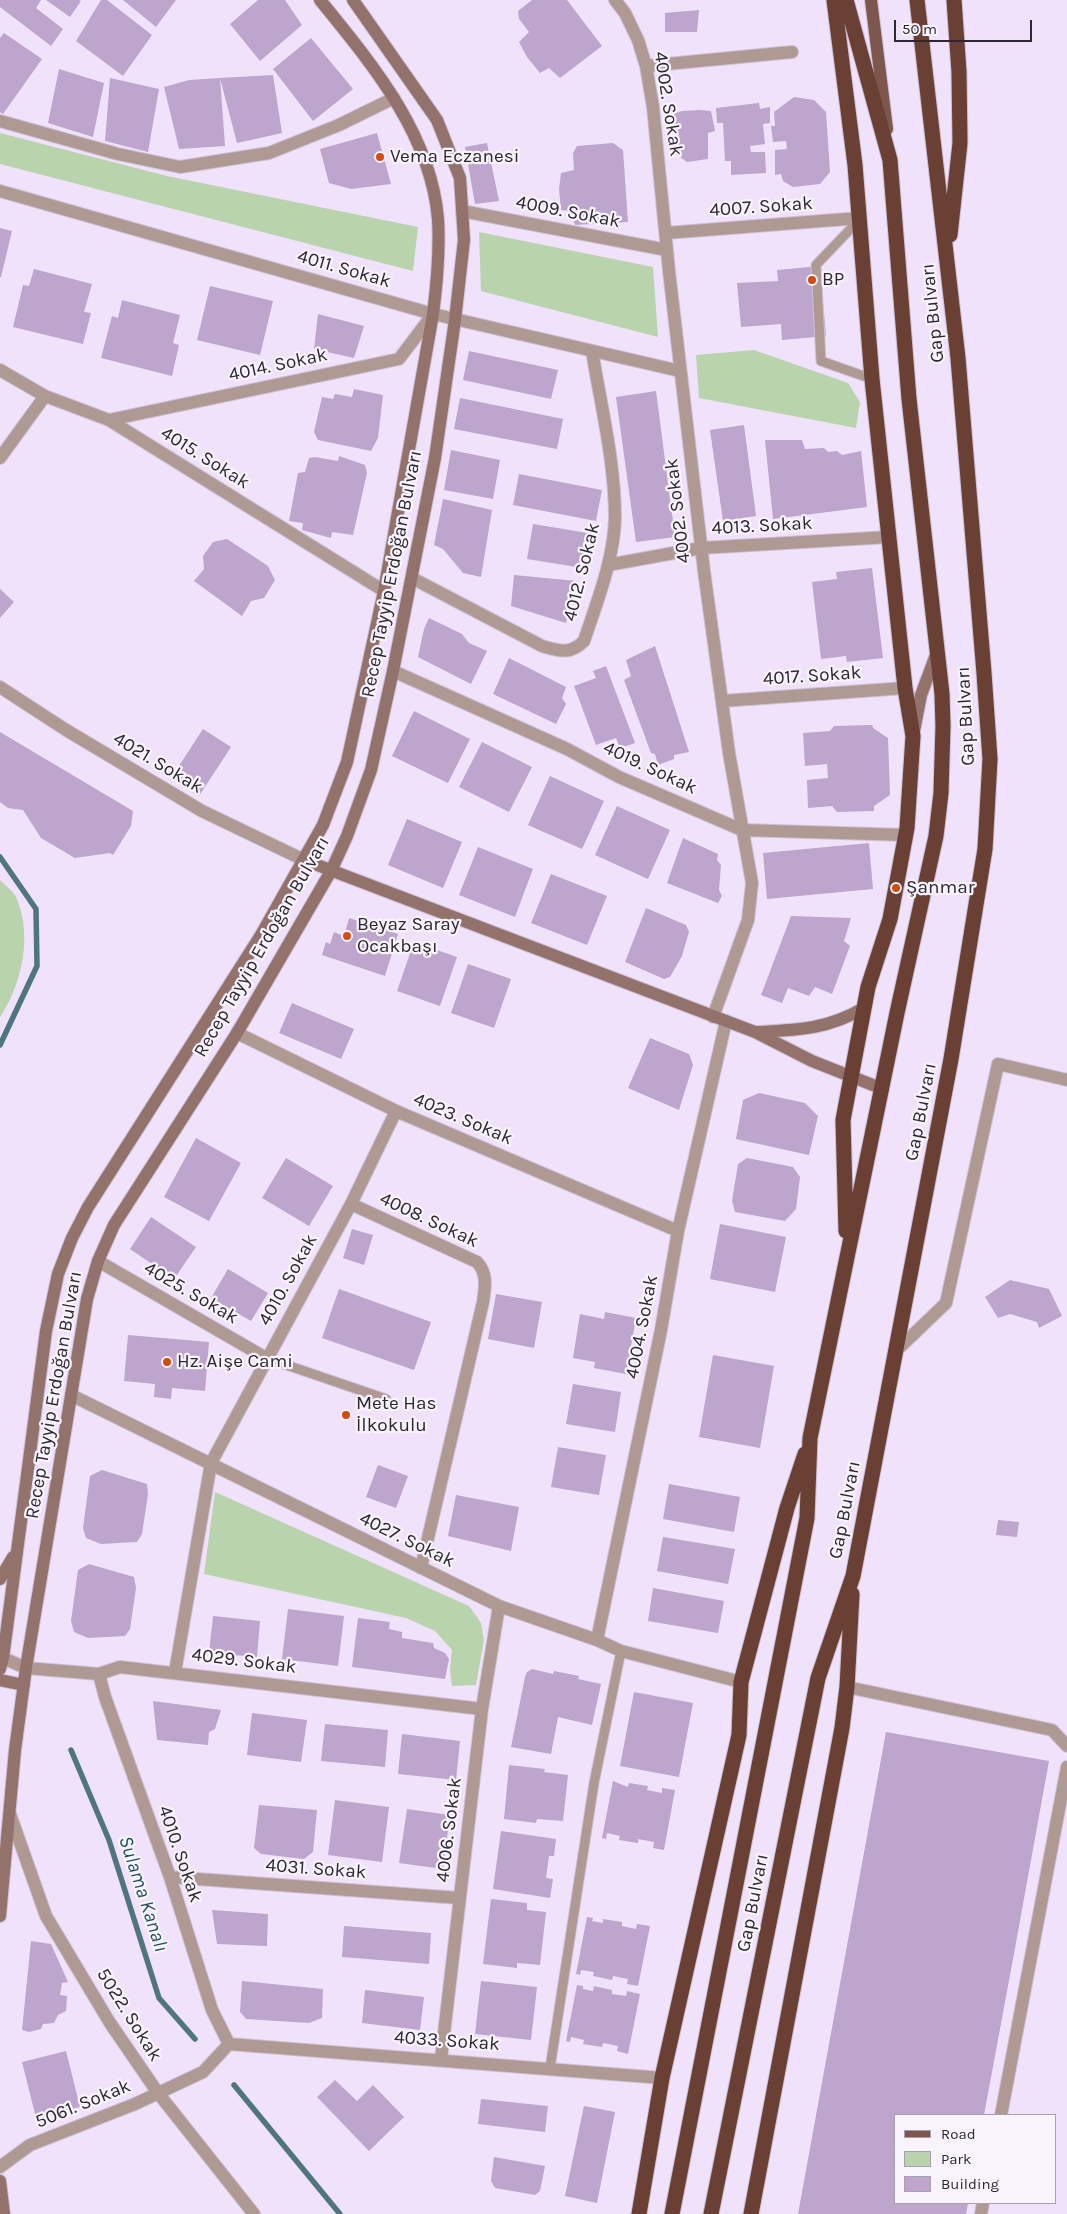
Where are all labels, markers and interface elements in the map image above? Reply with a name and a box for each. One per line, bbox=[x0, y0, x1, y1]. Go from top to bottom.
scale bar bbox=[897, 10, 1034, 42]
text: 50 m bbox=[902, 20, 937, 38]
street label: 4002. Sokak bbox=[648, 50, 688, 158]
place label: Vema Eczanesi bbox=[390, 146, 519, 168]
marker: Vema Eczanesi bbox=[374, 151, 386, 163]
street label: 4009. Sokak bbox=[514, 191, 622, 233]
street label: 4007. Sokak bbox=[708, 192, 814, 222]
street label: 4011. Sokak bbox=[295, 245, 393, 293]
street label: Gap Bulvarı bbox=[916, 262, 950, 364]
place label: BP bbox=[822, 269, 844, 291]
marker: BP bbox=[806, 274, 818, 286]
street label: 4014. Sokak bbox=[227, 343, 329, 387]
street label: 4015. Sokak bbox=[156, 422, 254, 494]
street label: Recep Tayyip Erdoğan Bulvarı bbox=[357, 448, 427, 700]
street label: 4002. Sokak bbox=[660, 457, 696, 565]
street label: 4013. Sokak bbox=[711, 512, 813, 540]
street label: 4012. Sokak bbox=[559, 520, 605, 624]
street label: 4017. Sokak bbox=[762, 661, 862, 691]
street label: Gap Bulvarı bbox=[952, 666, 980, 766]
street label: 4021. Sokak bbox=[109, 727, 207, 799]
street label: 4019. Sokak bbox=[599, 736, 701, 800]
street label: Recep Tayyip Erdoğan Bulvarı bbox=[189, 832, 335, 1062]
place label: Şanmar bbox=[906, 877, 975, 899]
marker: Şanmar bbox=[890, 882, 902, 894]
place label: Beyaz Saray Ocakbaşı bbox=[357, 914, 460, 958]
marker: Beyaz Saray Ocakbaşı bbox=[341, 930, 353, 942]
street label: Gap Bulvarı bbox=[900, 1061, 942, 1163]
street label: 4023. Sokak bbox=[410, 1088, 516, 1150]
street label: 4008. Sokak bbox=[376, 1187, 482, 1253]
street label: 4010. Sokak bbox=[254, 1230, 322, 1330]
street label: 4025. Sokak bbox=[140, 1257, 242, 1329]
street label: Recep Tayyip Erdoğan Bulvarı bbox=[21, 1269, 87, 1521]
street label: 4004. Sokak bbox=[621, 1273, 663, 1381]
place label: Hz. Aişe Cami bbox=[177, 1351, 293, 1373]
marker: Hz. Aişe Cami bbox=[161, 1356, 173, 1368]
place label: Mete Has İlkokulu bbox=[356, 1393, 436, 1437]
marker: Mete Has İlkokulu bbox=[340, 1409, 352, 1421]
street label: Gap Bulvarı bbox=[824, 1459, 866, 1561]
street label: 4027. Sokak bbox=[356, 1507, 458, 1573]
street label: 4029. Sokak bbox=[190, 1643, 298, 1679]
street label: 4006. Sokak bbox=[431, 1776, 467, 1884]
street label: 4010. Sokak bbox=[153, 1802, 207, 1906]
water label: Sulama Kanalı bbox=[113, 1833, 173, 1955]
street label: Gap Bulvarı bbox=[732, 1852, 774, 1954]
street label: 4031. Sokak bbox=[265, 1854, 367, 1884]
street label: 5022. Sokak bbox=[91, 1964, 167, 2066]
street label: 4033. Sokak bbox=[393, 2026, 501, 2056]
street label: 5061. Sokak bbox=[32, 2075, 134, 2133]
legend bbox=[894, 2114, 1057, 2204]
text: Road bbox=[941, 2125, 976, 2143]
text: Park bbox=[941, 2150, 971, 2168]
text: Building bbox=[941, 2175, 999, 2193]

